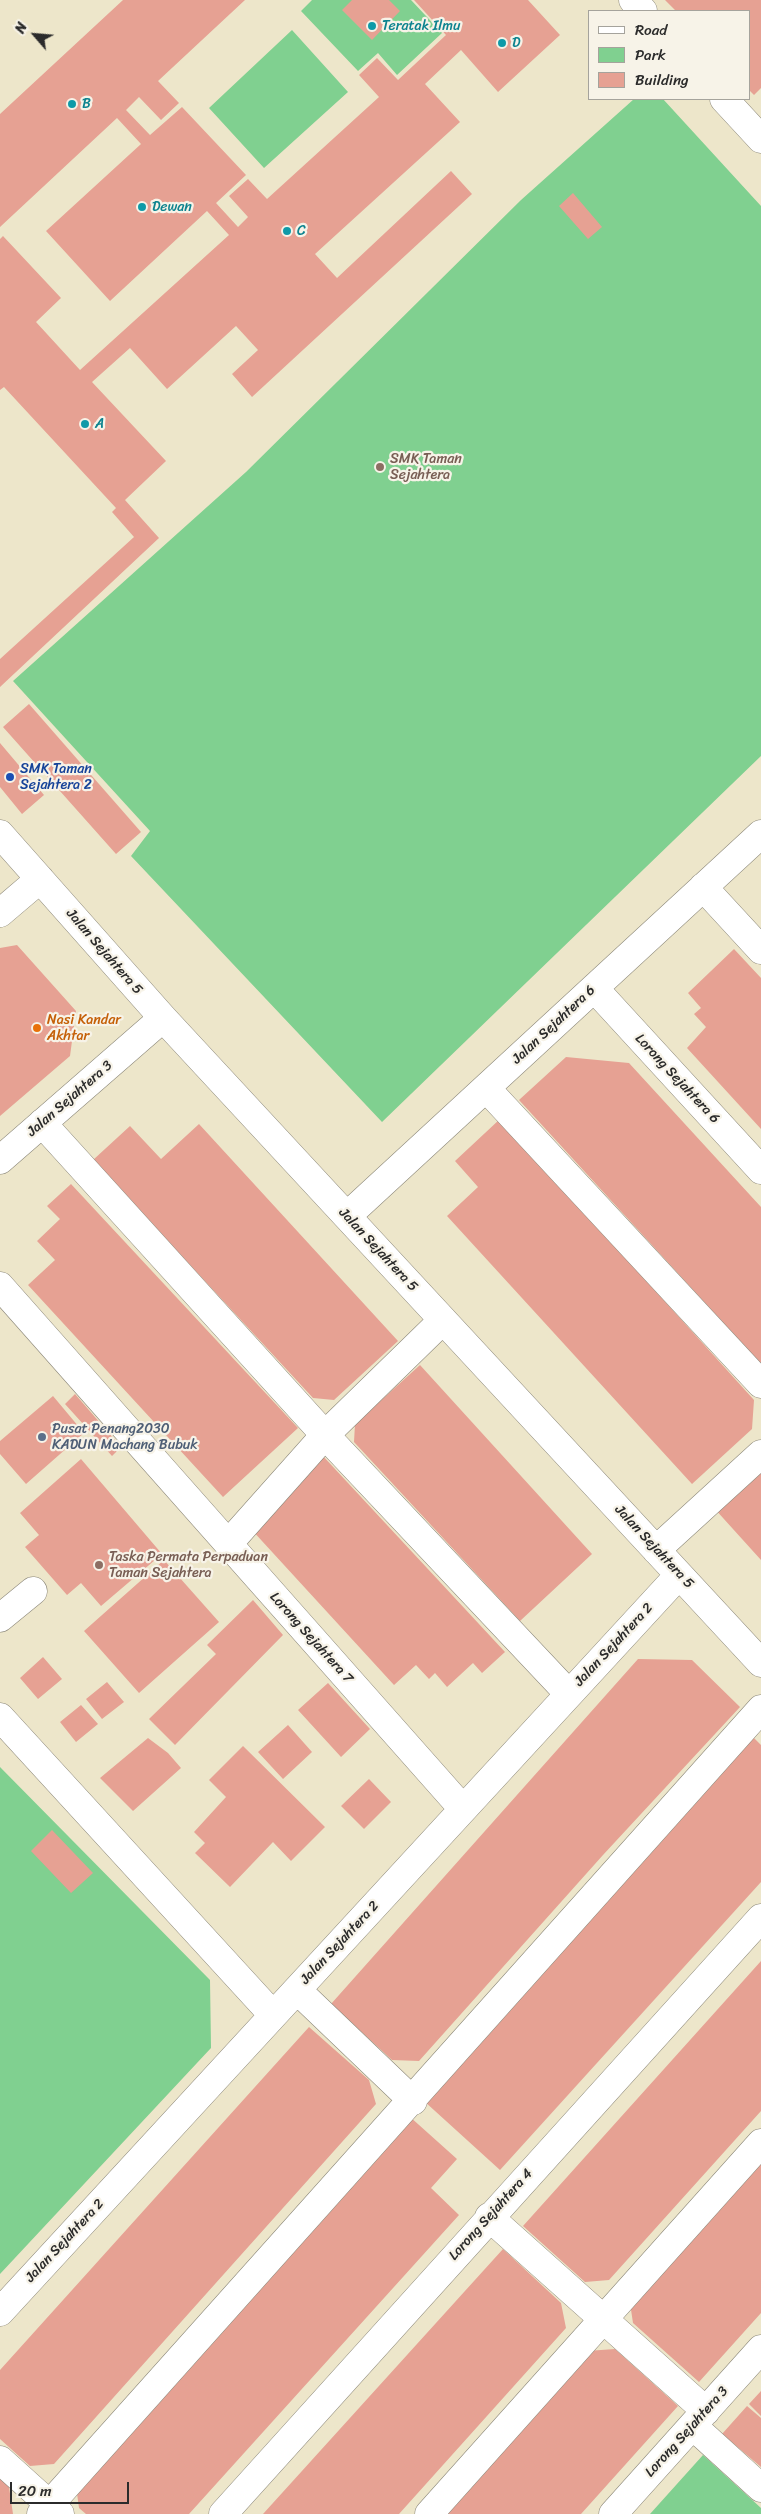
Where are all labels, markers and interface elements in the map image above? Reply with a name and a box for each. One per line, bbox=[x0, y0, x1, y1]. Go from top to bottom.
north arrow bbox=[10, 10, 60, 60]
legend bbox=[588, 10, 751, 100]
text: Road bbox=[635, 17, 667, 43]
text: N bbox=[8, 18, 35, 38]
place label: Teratak Ilmu bbox=[382, 18, 460, 34]
marker: Teratak Ilmu bbox=[366, 20, 378, 32]
place label: D bbox=[512, 35, 520, 51]
marker: D bbox=[496, 37, 508, 49]
text: Park bbox=[635, 42, 666, 68]
text: Building bbox=[635, 67, 689, 93]
place label: B bbox=[82, 96, 91, 112]
marker: B bbox=[66, 98, 78, 110]
place label: Dewan bbox=[152, 199, 192, 215]
marker: Dewan bbox=[136, 201, 148, 213]
place label: C bbox=[297, 223, 306, 239]
marker: C bbox=[281, 225, 293, 237]
place label: A bbox=[95, 416, 104, 432]
marker: A bbox=[79, 418, 91, 430]
place label: SMK Taman Sejahtera bbox=[390, 451, 462, 484]
marker: SMK Taman Sejahtera bbox=[374, 461, 386, 473]
place label: SMK Taman Sejahtera 2 bbox=[20, 761, 92, 794]
marker: SMK Taman Sejahtera 2 bbox=[4, 771, 16, 783]
street label: Jalan Sejahtera 5 bbox=[62, 906, 146, 998]
street label: Jalan Sejahtera 6 bbox=[509, 982, 599, 1068]
place label: Nasi Kandar Akhtar bbox=[47, 1012, 121, 1044]
marker: Nasi Kandar Akhtar bbox=[31, 1022, 43, 1034]
street label: Lorong Sejahtera 6 bbox=[631, 1031, 723, 1127]
street label: Jalan Sejahtera 3 bbox=[24, 1058, 116, 1140]
street label: Jalan Sejahtera 5 bbox=[335, 1205, 421, 1295]
place label: Pusat Penang2030 KADUN Machang Bubuk bbox=[52, 1421, 198, 1454]
marker: Pusat Penang2030 KADUN Machang Bubuk bbox=[36, 1431, 48, 1443]
street label: Jalan Sejahtera 5 bbox=[611, 1502, 697, 1592]
place label: Taska Permata Perpaduan Taman Sejahtera bbox=[109, 1549, 268, 1581]
marker: Taska Permata Perpaduan Taman Sejahtera bbox=[93, 1559, 105, 1571]
street label: Lorong Sejahtera 7 bbox=[266, 1589, 356, 1687]
street label: Jalan Sejahtera 2 bbox=[571, 1600, 657, 1690]
street label: Jalan Sejahtera 2 bbox=[297, 1898, 383, 1988]
street label: Lorong Sejahtera 4 bbox=[446, 2166, 536, 2264]
street label: Jalan Sejahtera 2 bbox=[22, 2196, 108, 2286]
street label: Lorong Sejahtera 3 bbox=[642, 2383, 732, 2481]
scale bar bbox=[12, 2472, 131, 2504]
text: 20 m bbox=[18, 2478, 52, 2504]

